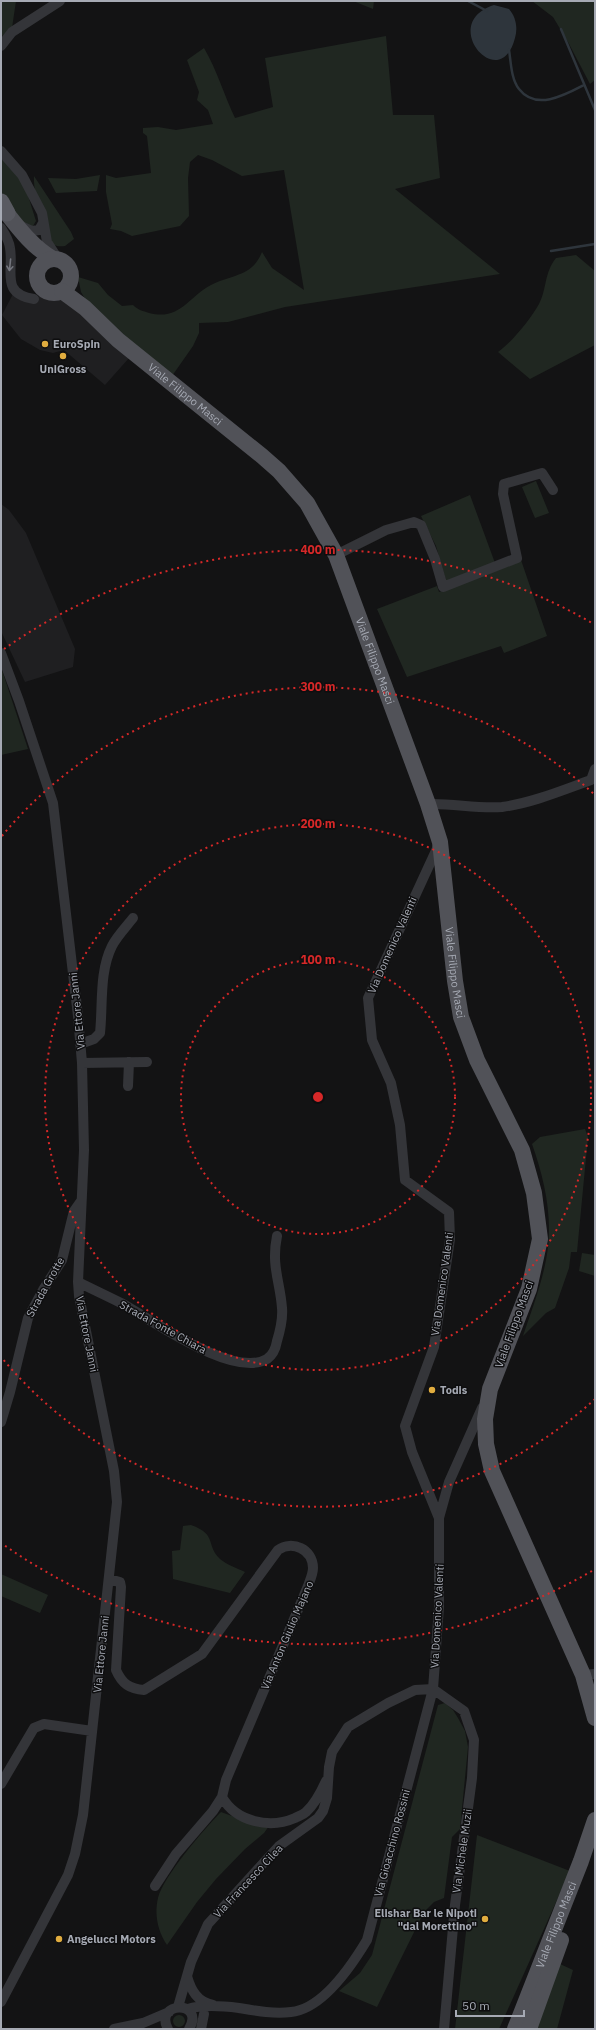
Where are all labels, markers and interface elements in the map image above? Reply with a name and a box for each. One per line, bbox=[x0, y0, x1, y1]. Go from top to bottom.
one-way arrow bbox=[6, 258, 14, 271]
place label: EuroSpin bbox=[53, 337, 100, 351]
marker: EuroSpin bbox=[40, 339, 50, 349]
marker: UniGross bbox=[58, 351, 68, 361]
street label: Viale Filippo Masci bbox=[145, 360, 225, 428]
place label: UniGross bbox=[40, 362, 87, 376]
text: 400 m bbox=[300, 542, 336, 557]
street label: Viale Filippo Masci bbox=[353, 615, 398, 706]
text: 300 m bbox=[300, 679, 336, 694]
text: 200 m bbox=[300, 816, 336, 831]
street label: Via Domenico Valenti bbox=[364, 894, 420, 996]
street label: Viale Filippo Masci bbox=[442, 926, 468, 1019]
text: 100 m bbox=[300, 952, 336, 967]
street label: Via Ettore Janni bbox=[66, 972, 88, 1050]
centre of rings bbox=[311, 1090, 325, 1104]
street label: Via Domenico Valenti bbox=[428, 1231, 456, 1337]
street label: Strada Grotte bbox=[23, 1255, 67, 1319]
street label: Viale Filippo Masci bbox=[492, 1279, 536, 1369]
street label: Via Ettore Janni bbox=[73, 1295, 101, 1373]
street label: Strada Fonte Chiara bbox=[117, 1297, 209, 1357]
place label: Todis bbox=[440, 1383, 468, 1397]
marker: Todis bbox=[427, 1385, 437, 1395]
street label: Via Domenico Valenti bbox=[427, 1563, 447, 1669]
street label: Via Anton Giulio Majano bbox=[258, 1578, 316, 1692]
street label: Via Ettore Janni bbox=[90, 1615, 112, 1693]
street label: Via Gioacchino Rossini bbox=[371, 1788, 413, 1898]
street label: Via Michele Muzii bbox=[449, 1808, 475, 1894]
street label: Via Francesco Cilea bbox=[210, 1841, 286, 1921]
street label: Viale Filippo Masci bbox=[533, 1880, 579, 1970]
place label: Elishar Bar le Nipoti "dal Morettino" bbox=[374, 1906, 477, 1933]
marker: Elishar Bar le Nipoti "dal Morettino" bbox=[480, 1914, 490, 1924]
place label: Angelucci Motors bbox=[67, 1932, 156, 1946]
marker: Angelucci Motors bbox=[54, 1934, 64, 1944]
scale bar bbox=[456, 1992, 524, 2018]
text: 50 m bbox=[462, 1998, 490, 2013]

